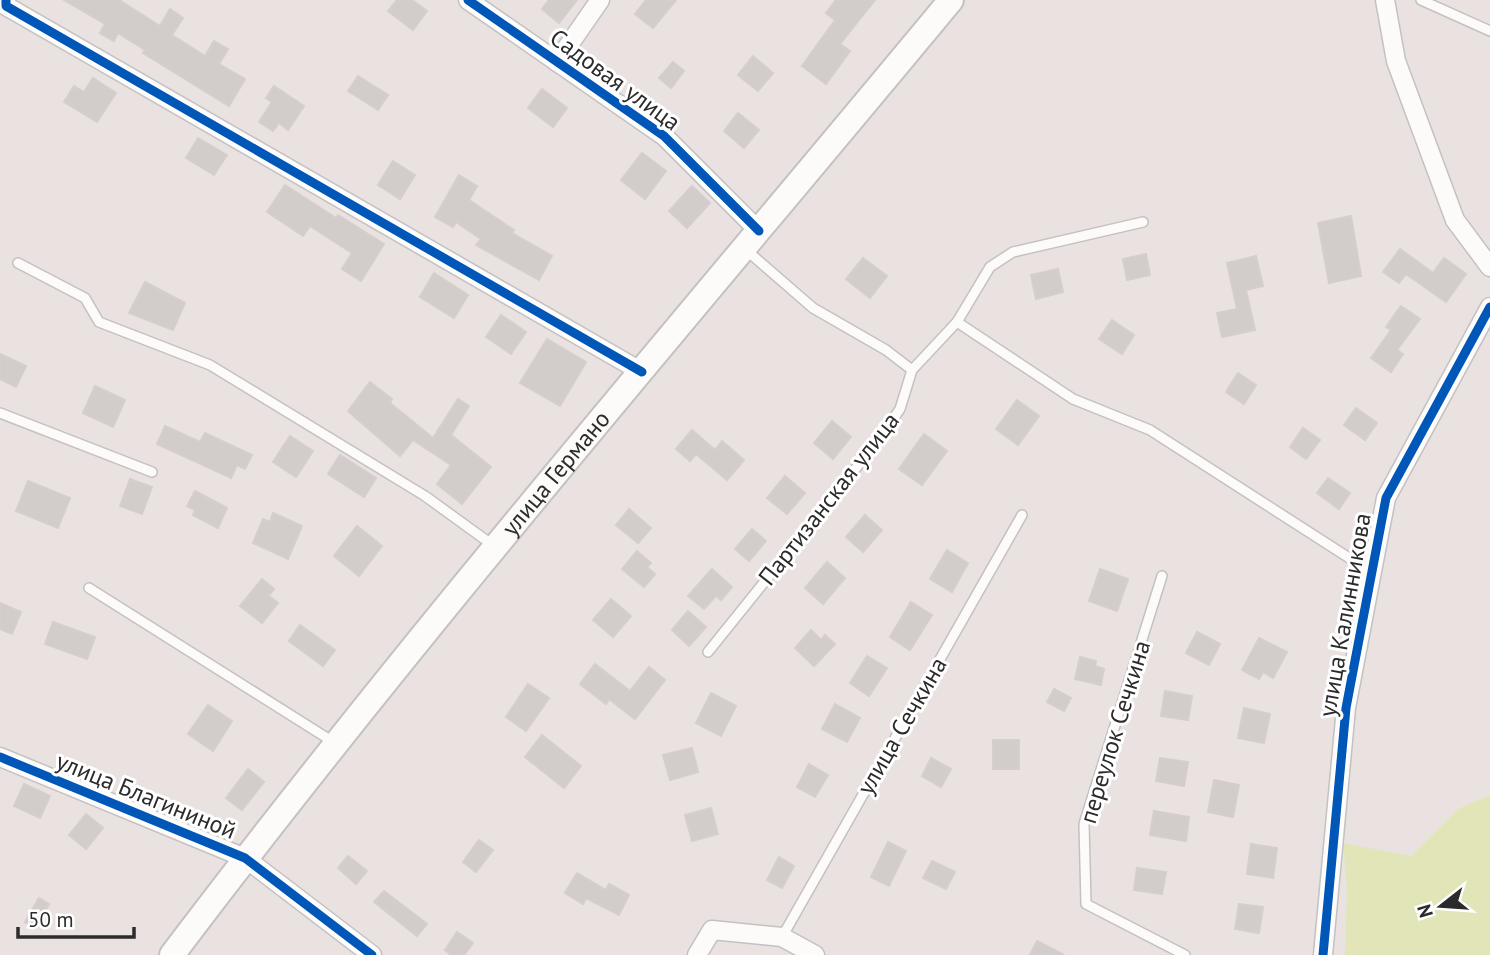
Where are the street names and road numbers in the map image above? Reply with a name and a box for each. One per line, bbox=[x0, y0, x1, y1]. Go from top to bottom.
street label: Садовая улица bbox=[544, 22, 687, 137]
street label: улица Германо bbox=[495, 404, 617, 542]
street label: Партизанская улица bbox=[751, 406, 906, 592]
street label: улица Калинникова bbox=[1311, 511, 1378, 719]
street label: переулок Сечкина bbox=[1072, 637, 1157, 827]
street label: улица Сечкина bbox=[850, 651, 953, 800]
street label: улица Благининой bbox=[52, 745, 241, 846]

